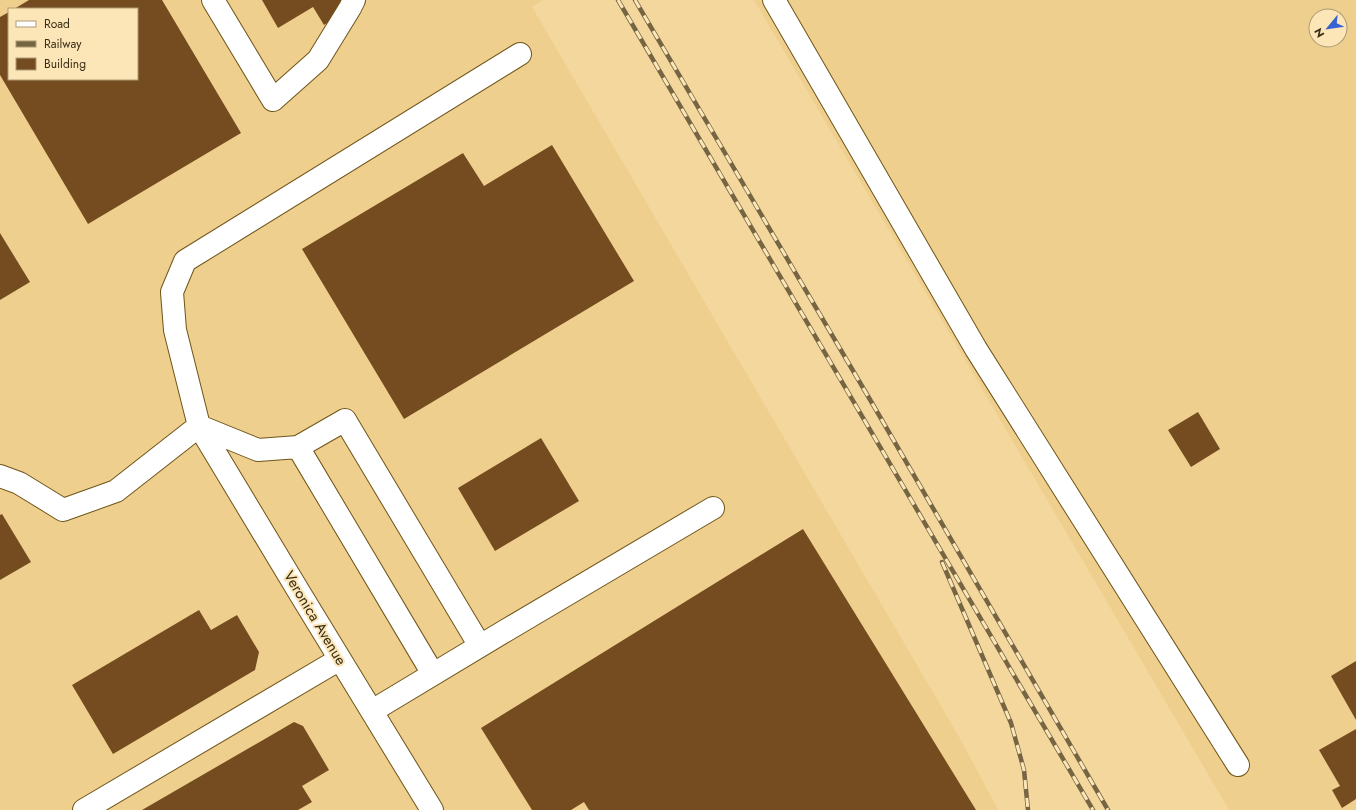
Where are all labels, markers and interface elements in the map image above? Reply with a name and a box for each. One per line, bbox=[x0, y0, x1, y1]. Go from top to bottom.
legend bbox=[8, 8, 138, 80]
north arrow bbox=[1308, 8, 1348, 48]
text: Road bbox=[44, 15, 70, 33]
text: N bbox=[1310, 25, 1328, 41]
text: Railway bbox=[44, 35, 82, 53]
text: Building bbox=[44, 55, 86, 73]
street label: Veronica Avenue bbox=[278, 567, 352, 670]

